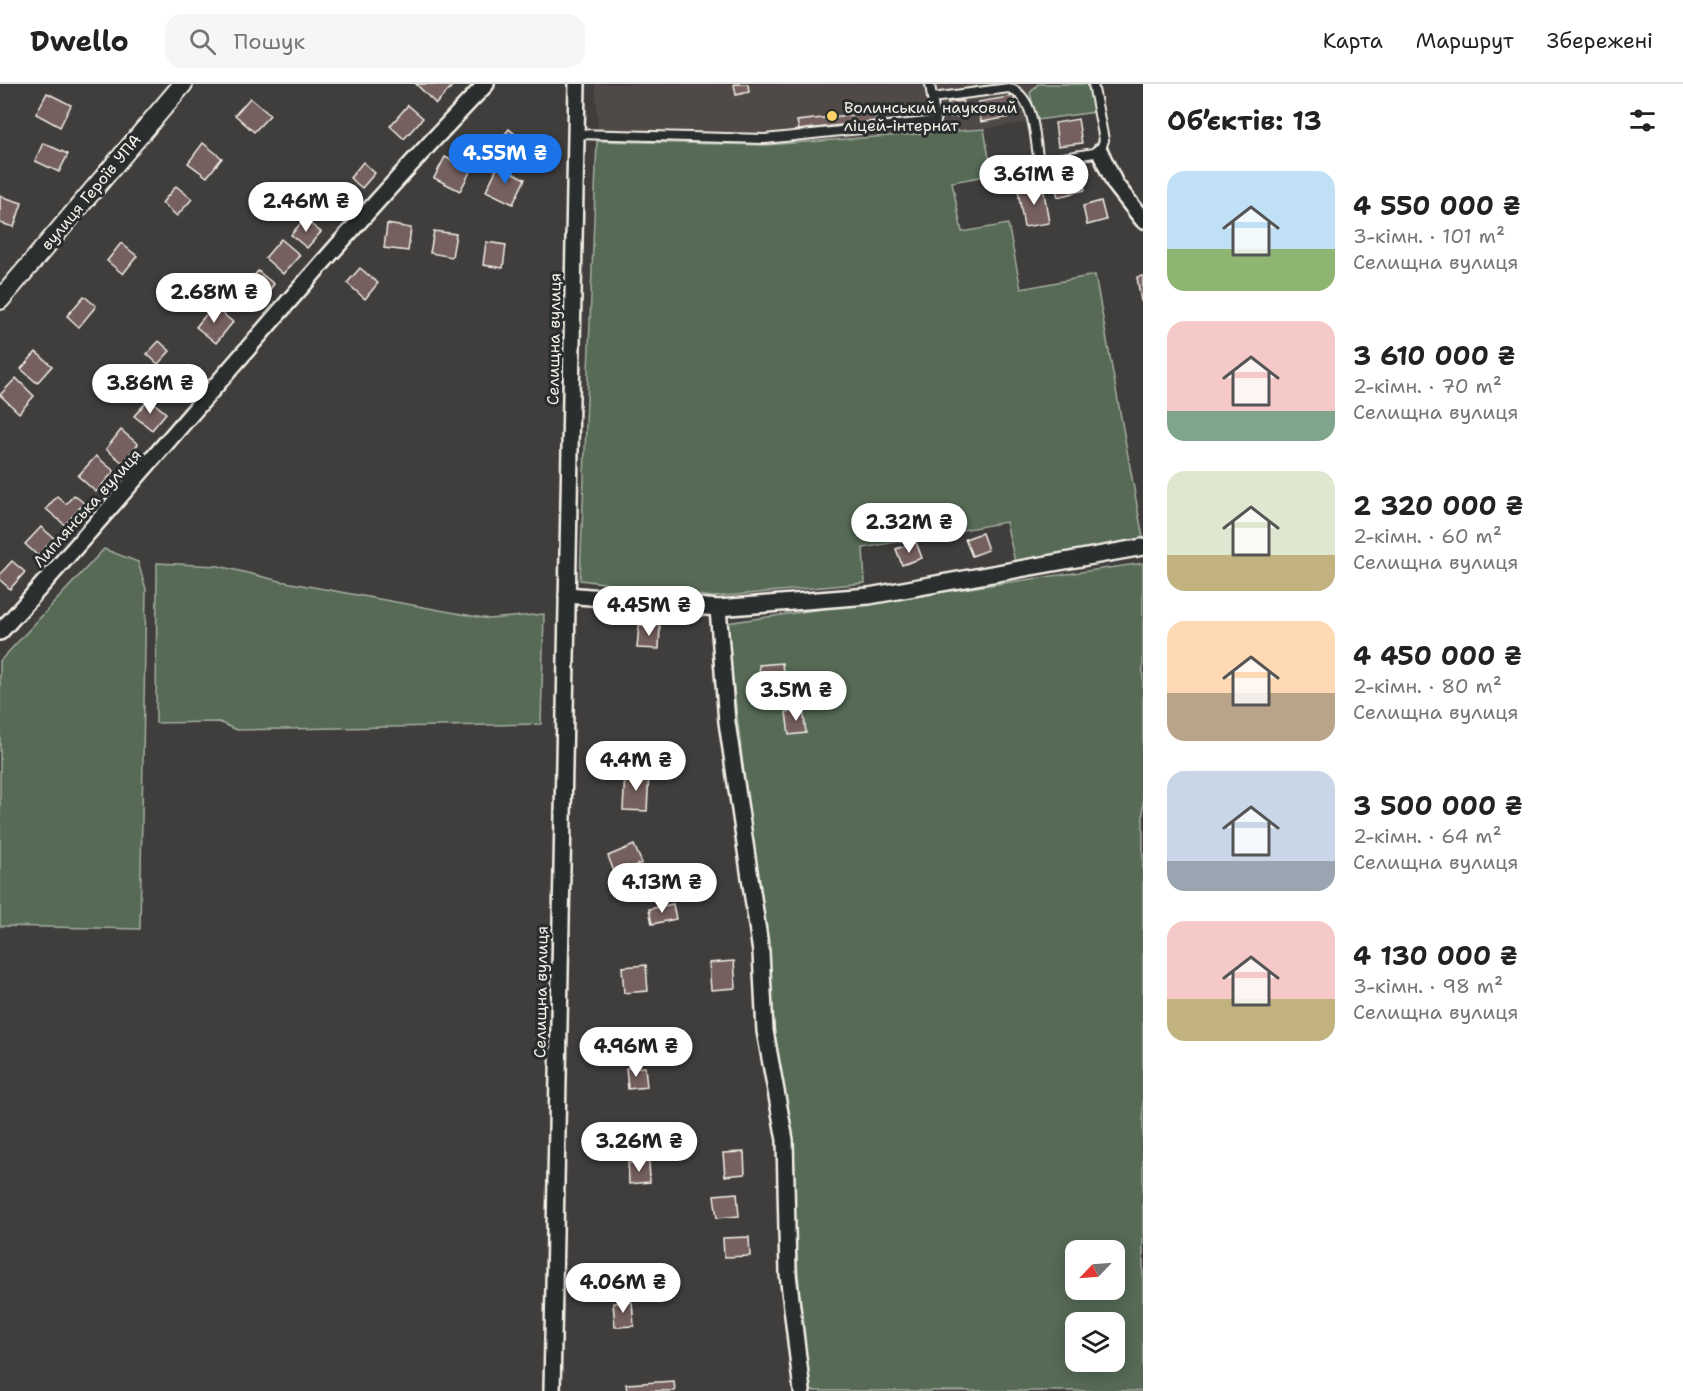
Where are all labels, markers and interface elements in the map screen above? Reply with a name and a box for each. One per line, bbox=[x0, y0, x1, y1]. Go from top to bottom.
search box bbox=[165, 14, 585, 68]
text: Dwello bbox=[30, 22, 129, 60]
icon: search bbox=[186, 25, 219, 58]
text: Пошук bbox=[234, 27, 305, 56]
text: Карта bbox=[1323, 27, 1383, 55]
text: Маршрут bbox=[1416, 27, 1514, 55]
text: Збережені bbox=[1547, 27, 1653, 55]
place label: Волинський науковий ліцей-інтернат bbox=[844, 97, 1017, 136]
text: Об’єктів: 13 bbox=[1167, 103, 1322, 138]
icon: filters bbox=[1626, 104, 1659, 137]
marker: Волинський науковий ліцей-інтернат bbox=[825, 109, 839, 123]
street label: вулиця Героїв УПА bbox=[36, 130, 146, 254]
pin: 4.55M ₴ bbox=[450, 134, 560, 185]
text: 4.55M ₴ bbox=[463, 140, 547, 166]
pin: 3.61M ₴ bbox=[979, 155, 1089, 206]
text: 3.61M ₴ bbox=[993, 161, 1075, 187]
pin: 2.46M ₴ bbox=[251, 182, 361, 233]
text: 2.46M ₴ bbox=[262, 188, 350, 214]
text: 4 550 000 ₴ bbox=[1353, 188, 1521, 223]
icon: home bbox=[1215, 195, 1287, 267]
text: 3-кімн. · 101 m² bbox=[1353, 223, 1505, 249]
text: Селищна вулиця bbox=[1353, 249, 1519, 275]
pin: 2.68M ₴ bbox=[159, 273, 269, 324]
street label: Селищна вулиця bbox=[542, 273, 566, 405]
text: 2.68M ₴ bbox=[170, 279, 258, 305]
text: 3 610 000 ₴ bbox=[1353, 338, 1516, 373]
icon: home bbox=[1215, 345, 1287, 417]
pin: 3.86M ₴ bbox=[95, 364, 205, 415]
text: 3.86M ₴ bbox=[106, 370, 194, 396]
text: 2-кімн. · 70 m² bbox=[1353, 373, 1502, 399]
text: Селищна вулиця bbox=[1353, 399, 1519, 425]
street label: Липлянська вулиця bbox=[28, 444, 146, 572]
text: 2 320 000 ₴ bbox=[1353, 488, 1523, 523]
icon: home bbox=[1215, 495, 1287, 567]
pin: 2.32M ₴ bbox=[854, 503, 964, 554]
text: 2.32M ₴ bbox=[865, 509, 953, 535]
text: 2-кімн. · 60 m² bbox=[1353, 523, 1502, 549]
text: Селищна вулиця bbox=[1353, 549, 1519, 575]
pin: 4.45M ₴ bbox=[594, 586, 704, 637]
text: 4.45M ₴ bbox=[607, 592, 691, 618]
text: 4 450 000 ₴ bbox=[1353, 638, 1522, 673]
icon: home bbox=[1215, 645, 1287, 717]
pin: 3.5M ₴ bbox=[747, 671, 845, 722]
text: 2-кімн. · 80 m² bbox=[1353, 673, 1502, 699]
text: 3.5M ₴ bbox=[760, 677, 832, 703]
text: Селищна вулиця bbox=[1353, 699, 1519, 725]
pin: 4.4M ₴ bbox=[587, 741, 685, 792]
text: 4.4M ₴ bbox=[600, 747, 672, 773]
text: 3 500 000 ₴ bbox=[1353, 788, 1523, 823]
icon: home bbox=[1215, 795, 1287, 867]
text: 2-кімн. · 64 m² bbox=[1353, 823, 1502, 849]
text: Селищна вулиця bbox=[1353, 849, 1519, 875]
pin: 4.13M ₴ bbox=[607, 863, 717, 914]
text: 4.13M ₴ bbox=[622, 869, 702, 895]
street label: Селищна вулиця bbox=[529, 926, 553, 1058]
text: 4 130 000 ₴ bbox=[1353, 938, 1518, 973]
icon: home bbox=[1215, 945, 1287, 1017]
text: 3-кімн. · 98 m² bbox=[1353, 973, 1503, 999]
text: Селищна вулиця bbox=[1353, 999, 1519, 1025]
pin: 4.96M ₴ bbox=[581, 1027, 691, 1078]
text: 4.96M ₴ bbox=[594, 1033, 678, 1059]
pin: 3.26M ₴ bbox=[584, 1122, 694, 1173]
text: 3.26M ₴ bbox=[595, 1128, 683, 1154]
north arrow bbox=[1065, 1240, 1125, 1300]
map controls bbox=[1065, 1240, 1125, 1372]
pin: 4.06M ₴ bbox=[568, 1263, 678, 1314]
text: 4.06M ₴ bbox=[580, 1269, 666, 1295]
button: layers bbox=[1065, 1312, 1125, 1372]

